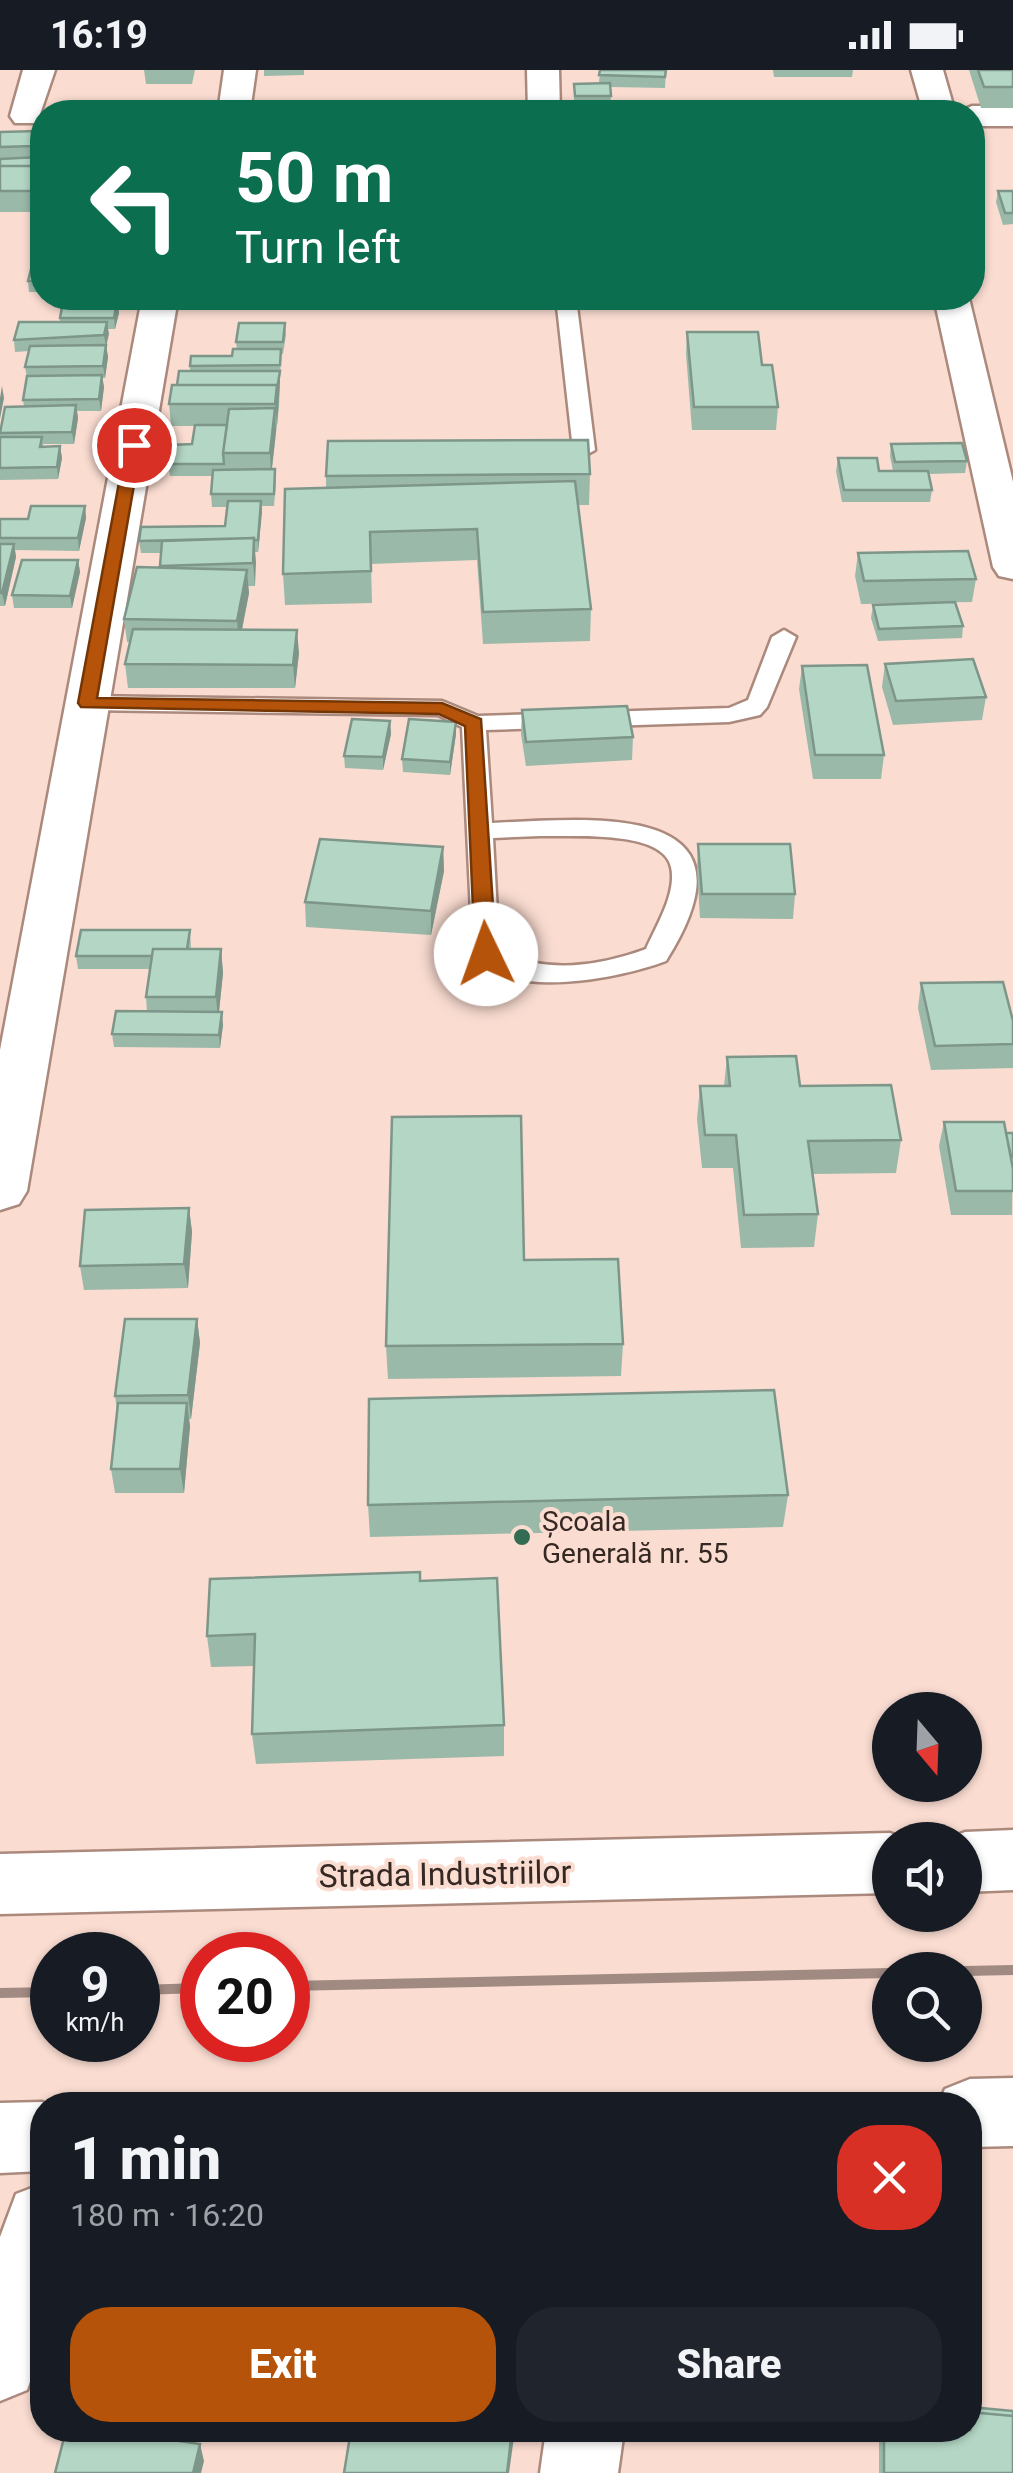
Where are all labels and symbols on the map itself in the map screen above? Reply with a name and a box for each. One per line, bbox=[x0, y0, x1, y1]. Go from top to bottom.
pin bbox=[92, 403, 177, 488]
position arrow bbox=[434, 902, 538, 1006]
place label: Școala Generală nr. 55 bbox=[542, 1505, 728, 1570]
marker: Școala Generală nr. 55 bbox=[511, 1526, 533, 1548]
north arrow bbox=[872, 1692, 982, 1802]
street label: Strada Industriilor bbox=[318, 1853, 572, 1895]
speed limit sign: 20 bbox=[180, 1932, 310, 2062]

